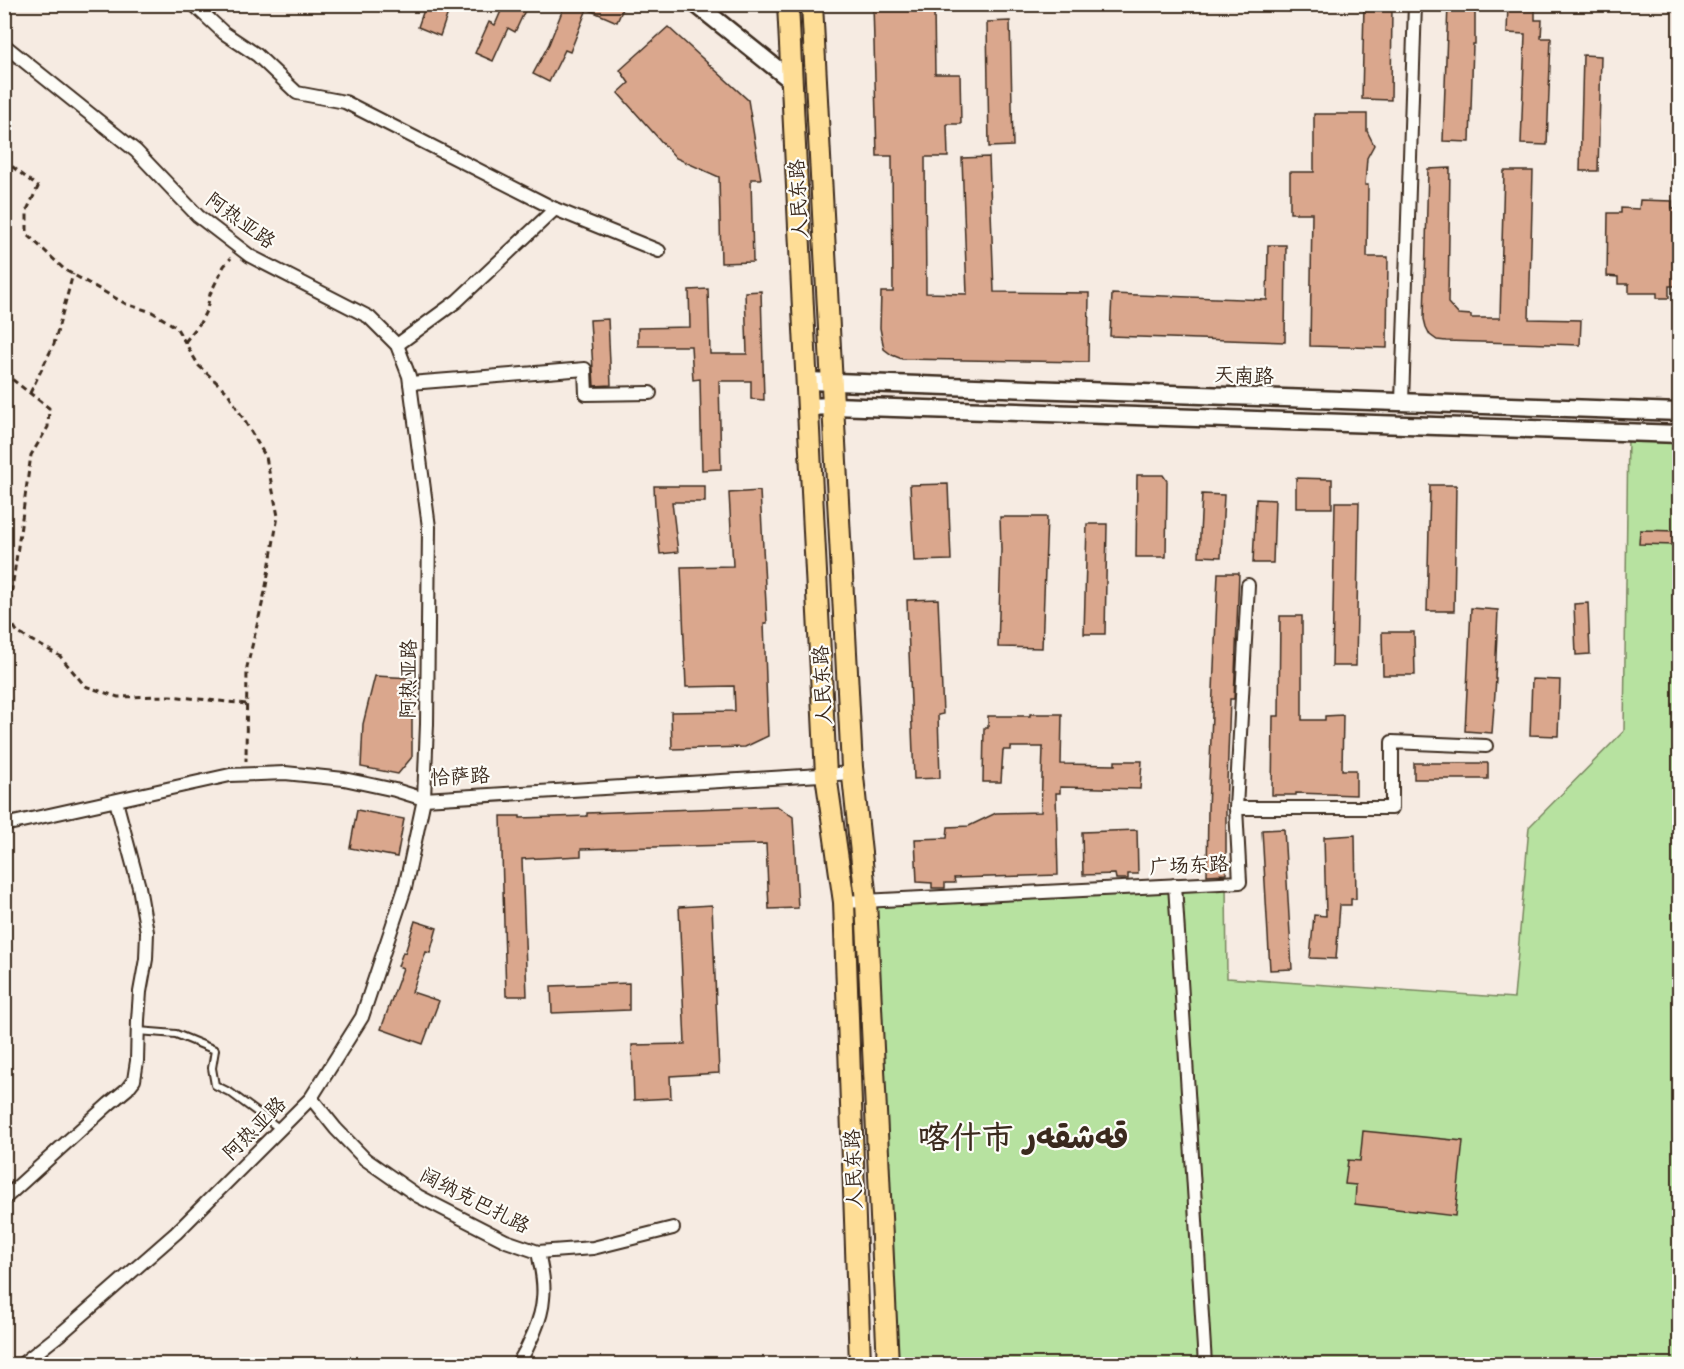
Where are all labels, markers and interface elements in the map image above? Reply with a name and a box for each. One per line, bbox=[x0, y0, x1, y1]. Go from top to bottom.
street label: 人民东路 bbox=[780, 157, 814, 240]
street label: 阿热亚路 bbox=[200, 184, 284, 255]
street label: 天南路 bbox=[1214, 358, 1276, 390]
street label: 阿热亚路 bbox=[391, 638, 423, 719]
street label: 人民东路 bbox=[804, 643, 838, 726]
street label: 恰萨路 bbox=[429, 758, 492, 792]
street label: 广场东路 bbox=[1148, 847, 1231, 881]
street label: 阿热亚路 bbox=[214, 1088, 293, 1166]
district label: 喀什市 قەشقەر bbox=[917, 1111, 1129, 1159]
street label: 人民东路 bbox=[836, 1128, 868, 1210]
street label: 阔纳克巴扎路 bbox=[415, 1159, 537, 1240]

